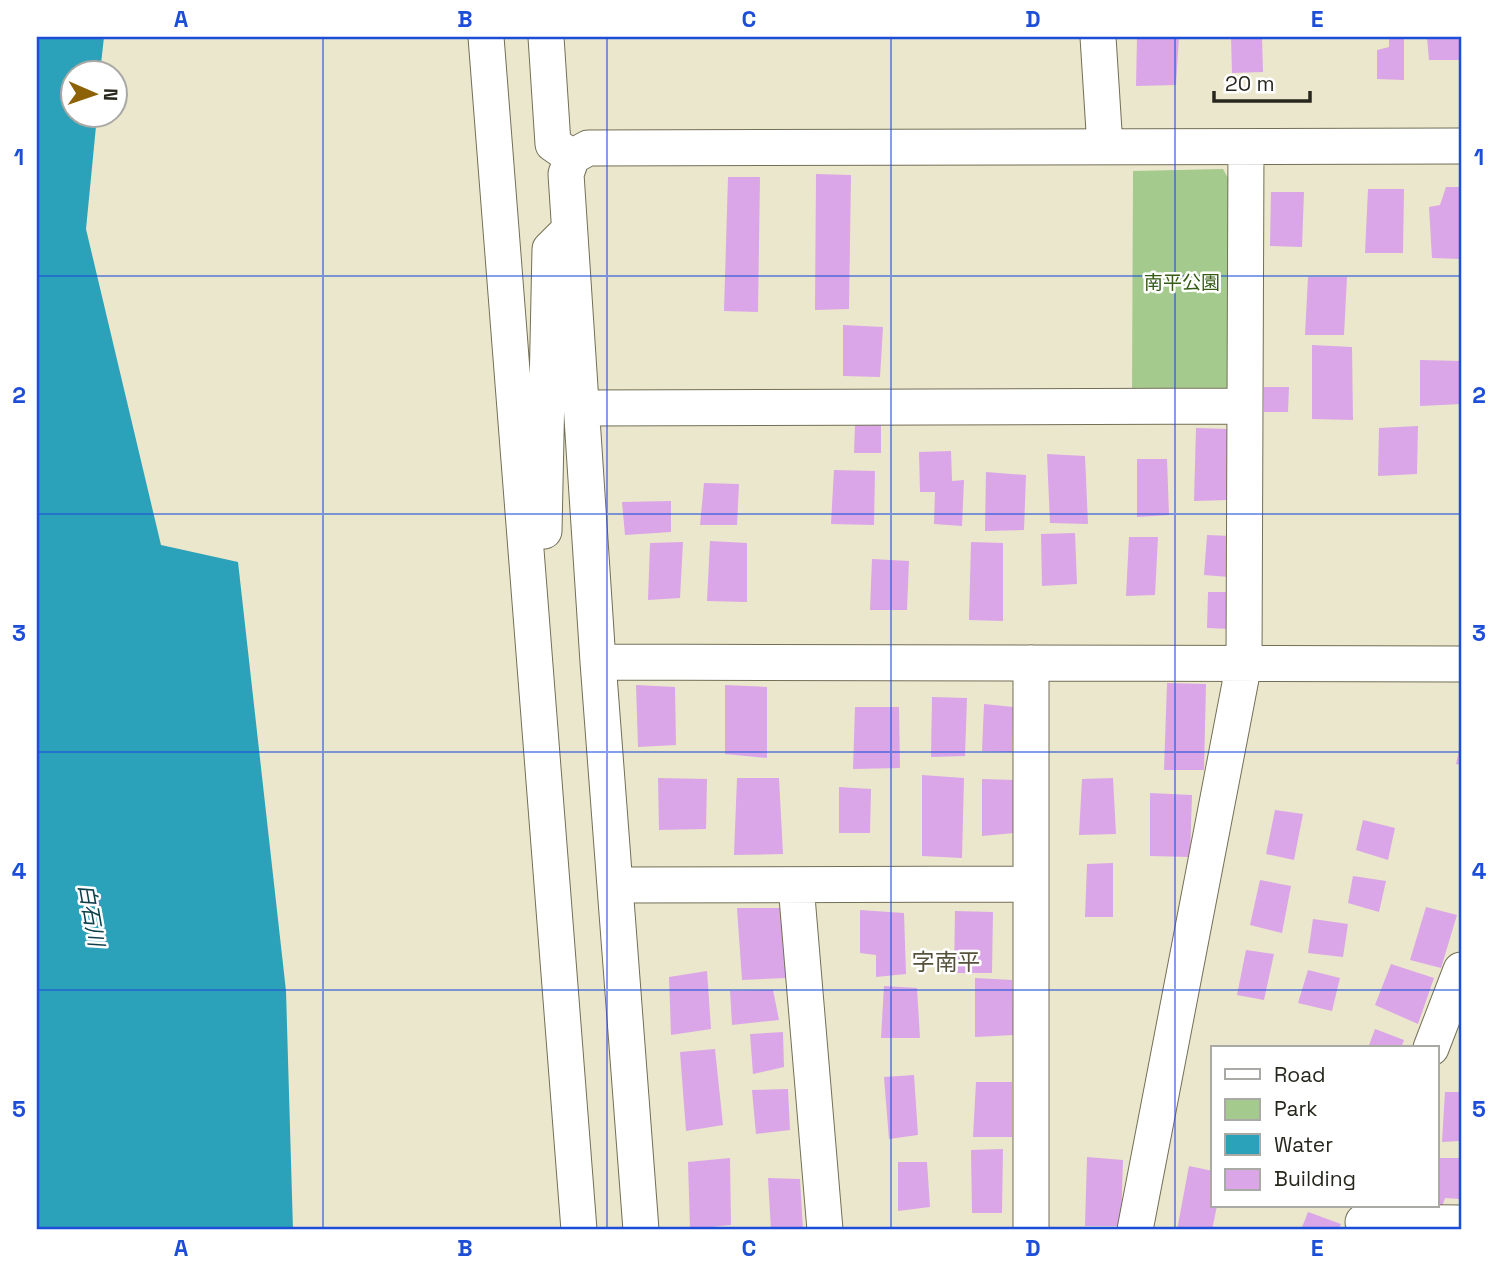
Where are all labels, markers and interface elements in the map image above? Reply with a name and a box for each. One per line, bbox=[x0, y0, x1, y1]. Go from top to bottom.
text: A bbox=[174, 4, 189, 34]
text: B bbox=[457, 4, 473, 34]
text: C bbox=[742, 4, 756, 34]
text: D bbox=[1025, 4, 1041, 34]
text: E bbox=[1311, 4, 1323, 34]
north arrow bbox=[60, 60, 130, 130]
scale bar bbox=[1214, 60, 1311, 104]
text: 20 m bbox=[1225, 70, 1275, 97]
text: N bbox=[98, 88, 123, 101]
text: 1 bbox=[14, 142, 24, 172]
text: 1 bbox=[1474, 142, 1484, 172]
park label: 南平公園 bbox=[1144, 270, 1220, 295]
text: 2 bbox=[12, 380, 26, 410]
text: 2 bbox=[1472, 380, 1486, 410]
text: 3 bbox=[12, 618, 26, 648]
text: 3 bbox=[1472, 618, 1486, 648]
text: 4 bbox=[12, 856, 27, 886]
text: 4 bbox=[1472, 856, 1487, 886]
water label: 白石川 bbox=[73, 882, 111, 950]
district label: 字南平 bbox=[912, 947, 981, 977]
legend bbox=[1211, 1046, 1438, 1208]
text: Road bbox=[1274, 1061, 1326, 1088]
text: 5 bbox=[12, 1094, 26, 1124]
text: 5 bbox=[1472, 1094, 1486, 1124]
text: Park bbox=[1274, 1095, 1318, 1122]
text: Water bbox=[1274, 1131, 1333, 1158]
text: Building bbox=[1274, 1165, 1356, 1192]
text: A bbox=[174, 1233, 189, 1263]
text: B bbox=[457, 1233, 473, 1263]
text: C bbox=[742, 1233, 756, 1263]
text: D bbox=[1025, 1233, 1041, 1263]
text: E bbox=[1311, 1233, 1323, 1263]

